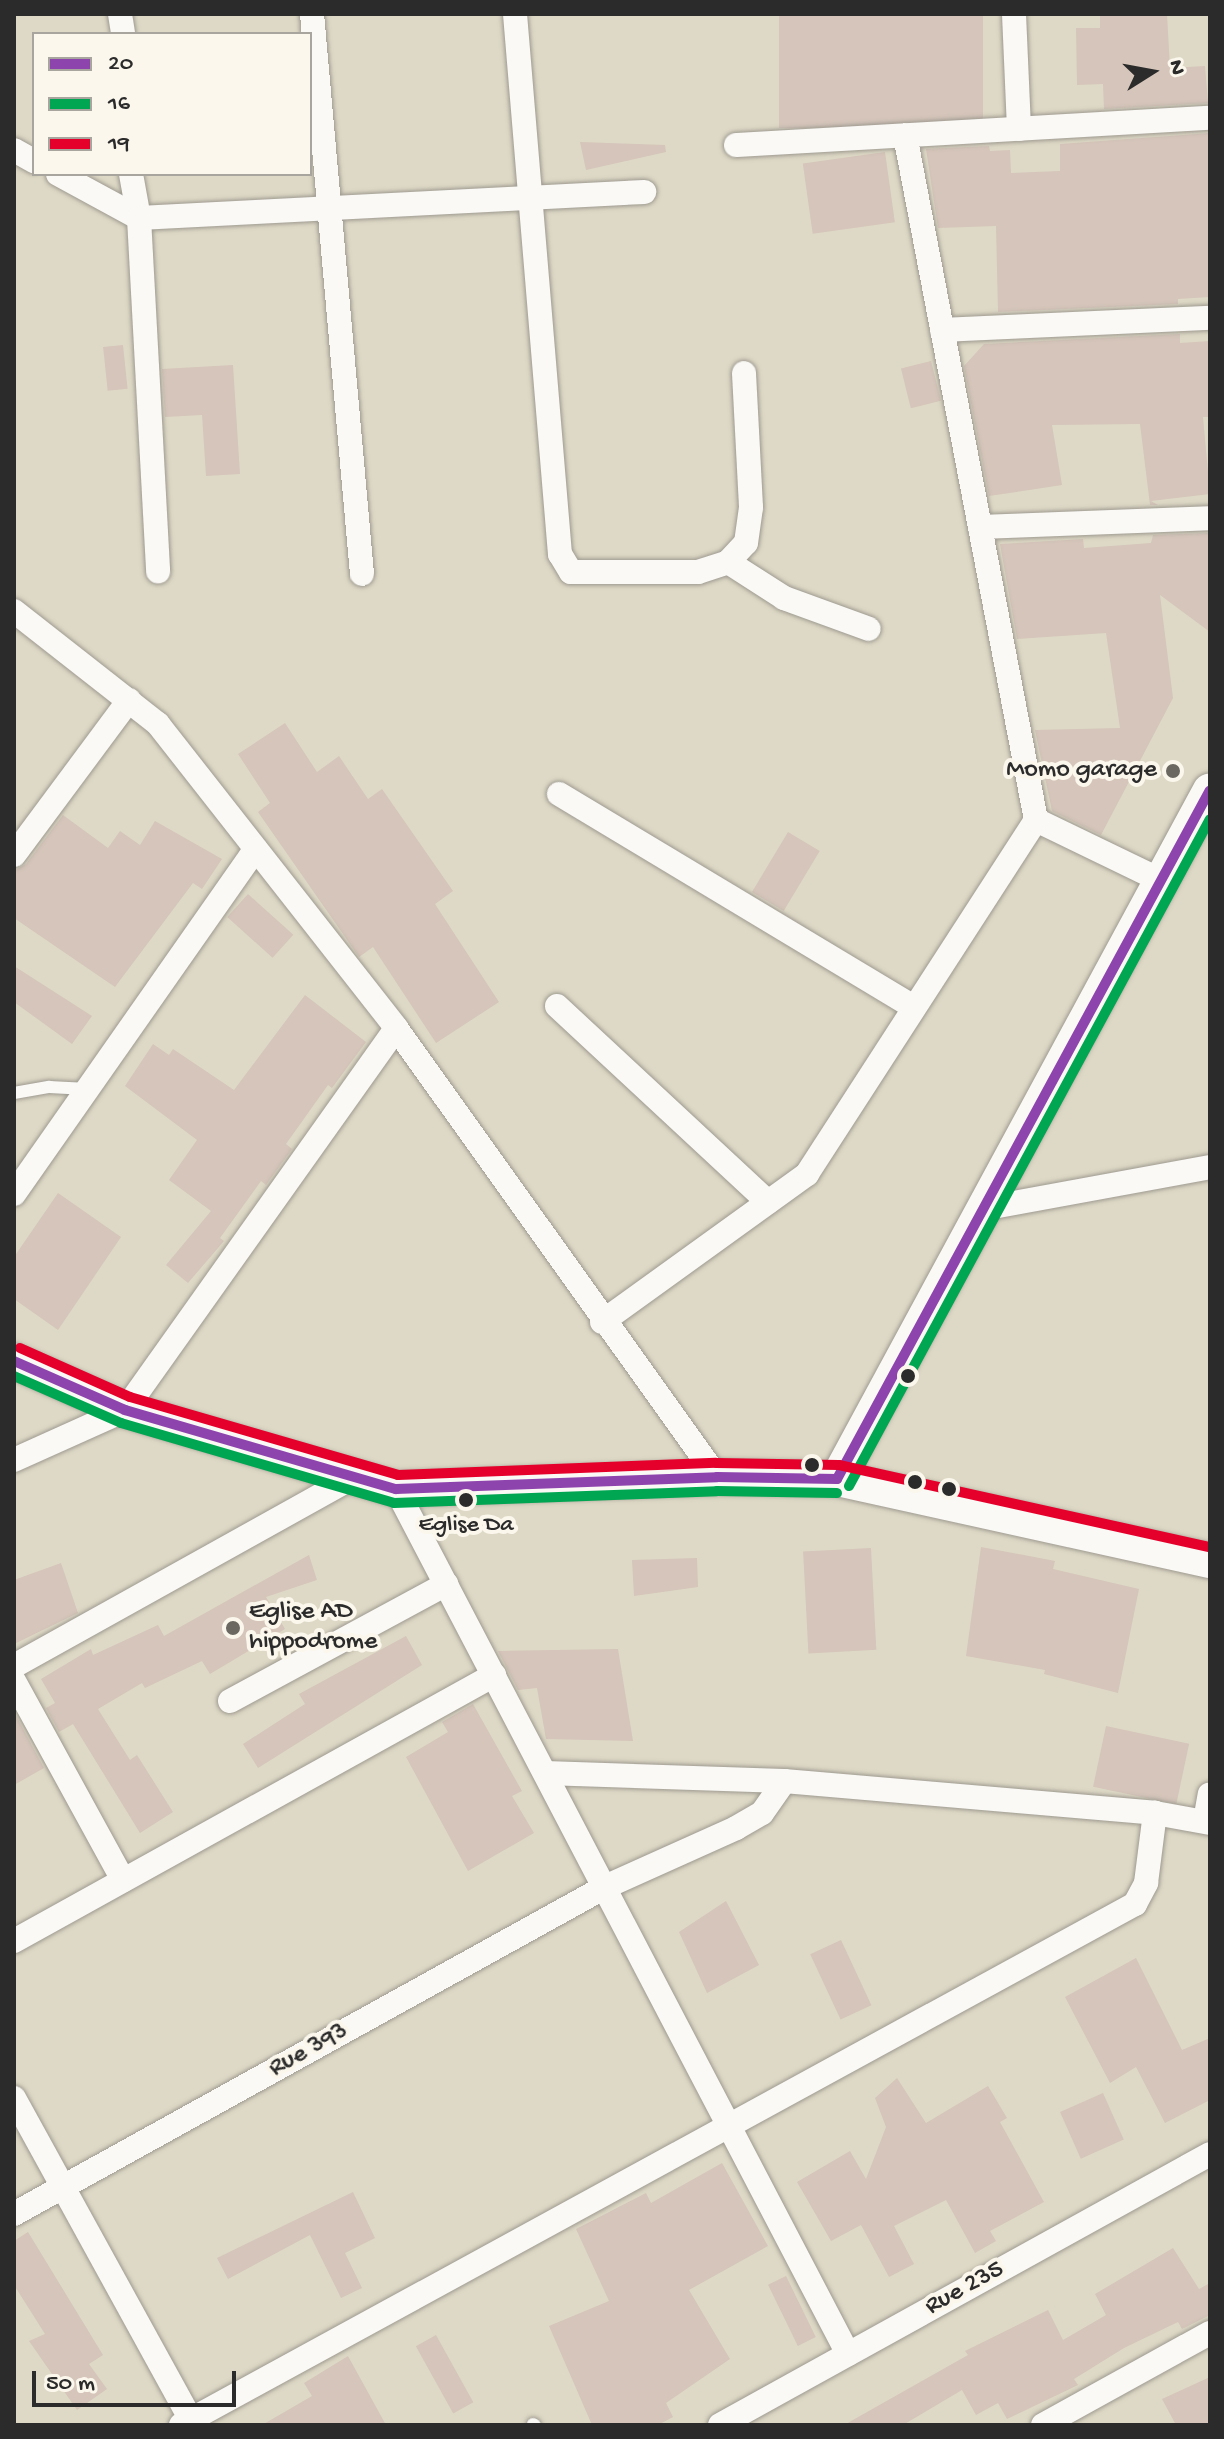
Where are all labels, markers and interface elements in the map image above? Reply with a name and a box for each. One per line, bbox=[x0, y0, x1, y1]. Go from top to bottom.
legend bbox=[32, 32, 312, 176]
north arrow bbox=[1112, 32, 1192, 112]
text: 20 bbox=[108, 50, 133, 79]
text: N bbox=[1161, 58, 1190, 77]
text: 16 bbox=[108, 90, 130, 119]
text: 19 bbox=[108, 130, 130, 159]
place label: Momo garage bbox=[1006, 755, 1157, 787]
marker: Momo garage bbox=[1164, 762, 1182, 780]
unlabelled marker bbox=[900, 1368, 916, 1384]
unlabelled marker bbox=[804, 1457, 820, 1473]
unlabelled marker bbox=[907, 1474, 923, 1490]
unlabelled marker bbox=[941, 1481, 957, 1497]
marker: Eglise Da bbox=[458, 1492, 474, 1508]
place label: Eglise Da bbox=[419, 1512, 513, 1540]
place label: Eglise AD hippodrome bbox=[249, 1597, 378, 1658]
marker: Eglise AD hippodrome bbox=[224, 1619, 242, 1637]
street label: Rue 393 bbox=[264, 2017, 354, 2085]
street label: Rue 235 bbox=[920, 2255, 1010, 2323]
scale bar bbox=[36, 2355, 240, 2405]
text: 50 m bbox=[46, 2370, 95, 2399]

